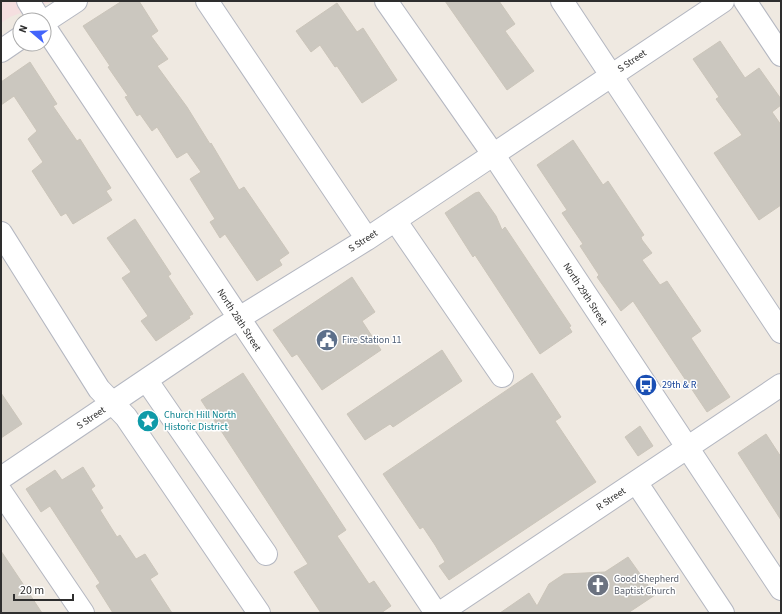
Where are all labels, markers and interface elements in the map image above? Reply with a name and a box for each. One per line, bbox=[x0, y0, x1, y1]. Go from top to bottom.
north arrow bbox=[12, 12, 52, 52]
text: N bbox=[15, 23, 31, 35]
street label: S Street bbox=[615, 46, 650, 76]
street label: S Street bbox=[346, 226, 381, 256]
street label: North 29th Street bbox=[560, 260, 611, 329]
street label: North 28th Street bbox=[214, 286, 265, 355]
public building icon: Fire Station 11 bbox=[314, 327, 340, 353]
place label: Fire Station 11 bbox=[342, 333, 402, 347]
bus stop icon: 29th & R bbox=[633, 372, 659, 398]
place label: 29th & R bbox=[662, 378, 697, 392]
street label: S Street bbox=[74, 403, 109, 433]
place icon: Church Hill North Historic District bbox=[135, 408, 161, 434]
place label: Church Hill North Historic District bbox=[164, 408, 236, 434]
street label: R Street bbox=[594, 484, 629, 514]
church icon: Good Shepherd Baptist Church bbox=[585, 572, 611, 598]
place label: Good Shepherd Baptist Church bbox=[614, 572, 679, 598]
scale bar bbox=[14, 576, 73, 602]
text: 20 m bbox=[20, 582, 44, 599]

